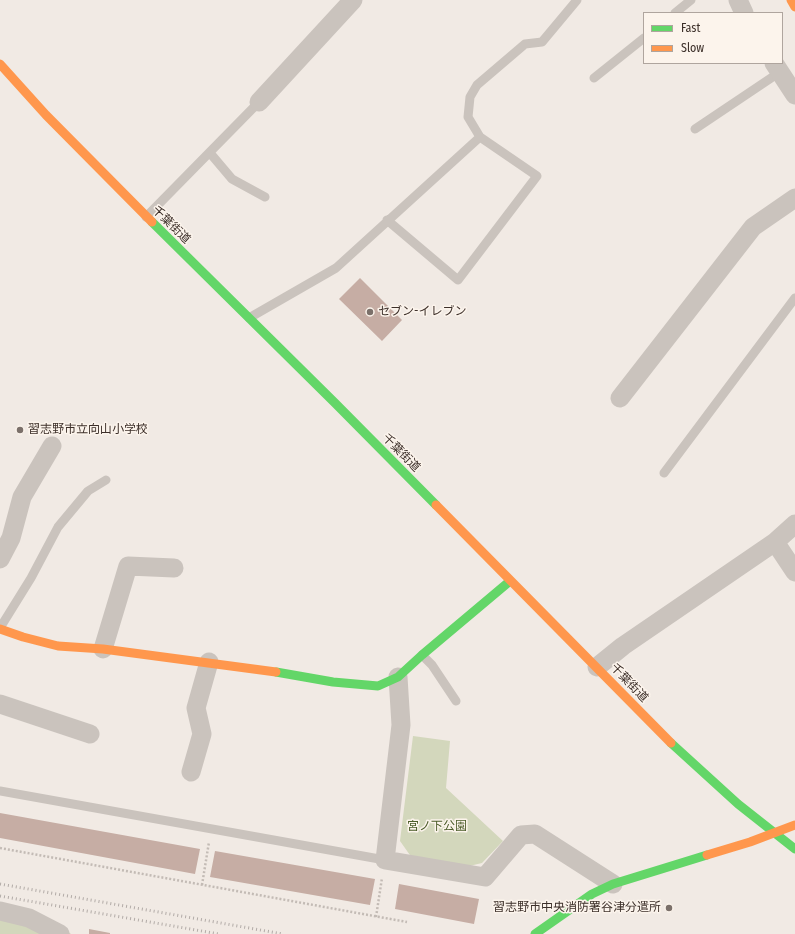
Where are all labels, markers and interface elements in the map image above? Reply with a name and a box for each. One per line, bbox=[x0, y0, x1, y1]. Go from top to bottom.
legend bbox=[643, 12, 783, 64]
text: Fast bbox=[681, 21, 700, 35]
text: Slow bbox=[681, 41, 704, 55]
street label: 千葉街道 bbox=[149, 203, 193, 247]
place label: セブン-イレブン bbox=[378, 305, 466, 319]
marker: セブン-イレブン bbox=[365, 307, 375, 317]
place label: 習志野市立向山小学校 bbox=[28, 423, 148, 437]
marker: 習志野市立向山小学校 bbox=[15, 425, 25, 435]
street label: 千葉街道 bbox=[379, 431, 423, 475]
street label: 千葉街道 bbox=[607, 661, 651, 705]
park label: 宮ノ下公園 bbox=[407, 820, 467, 834]
place label: 習志野市中央消防署谷津分遣所 bbox=[493, 901, 661, 915]
marker: 習志野市中央消防署谷津分遣所 bbox=[664, 903, 674, 913]

